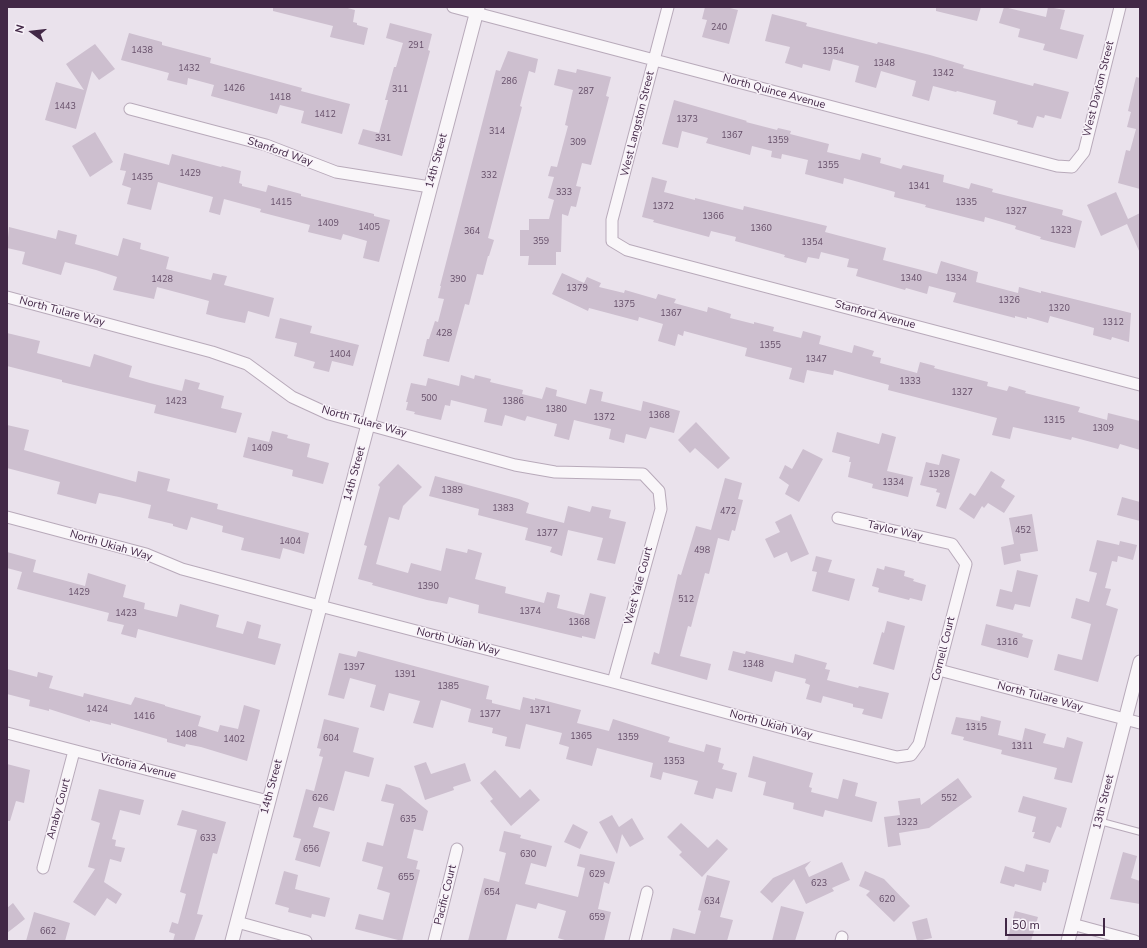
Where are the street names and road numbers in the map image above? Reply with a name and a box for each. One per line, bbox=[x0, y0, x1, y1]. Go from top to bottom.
street label: West Dayton Street bbox=[1081, 40, 1117, 138]
street label: West Langston Street bbox=[619, 70, 657, 178]
street label: North Quince Avenue bbox=[721, 72, 827, 112]
street label: 14th Street bbox=[423, 132, 451, 190]
street label: Stanford Way bbox=[246, 135, 314, 169]
street label: North Tulare Way bbox=[18, 294, 106, 330]
street label: Stanford Avenue bbox=[833, 298, 917, 332]
street label: North Tulare Way bbox=[320, 404, 408, 440]
street label: 14th Street bbox=[341, 445, 369, 503]
street label: Taylor Way bbox=[866, 518, 924, 544]
street label: North Ukiah Way bbox=[68, 528, 154, 564]
street label: West Yale Court bbox=[622, 546, 656, 626]
street label: Cornell Court bbox=[930, 615, 958, 683]
street label: North Ukiah Way bbox=[415, 625, 501, 659]
street label: North Tulare Way bbox=[996, 679, 1084, 715]
street label: North Ukiah Way bbox=[728, 708, 814, 742]
street label: Victoria Avenue bbox=[99, 751, 177, 783]
street label: 14th Street bbox=[258, 758, 286, 816]
street label: 13th Street bbox=[1091, 773, 1117, 831]
street label: Anaby Court bbox=[45, 777, 73, 841]
street label: Pacific Court bbox=[432, 864, 460, 926]

